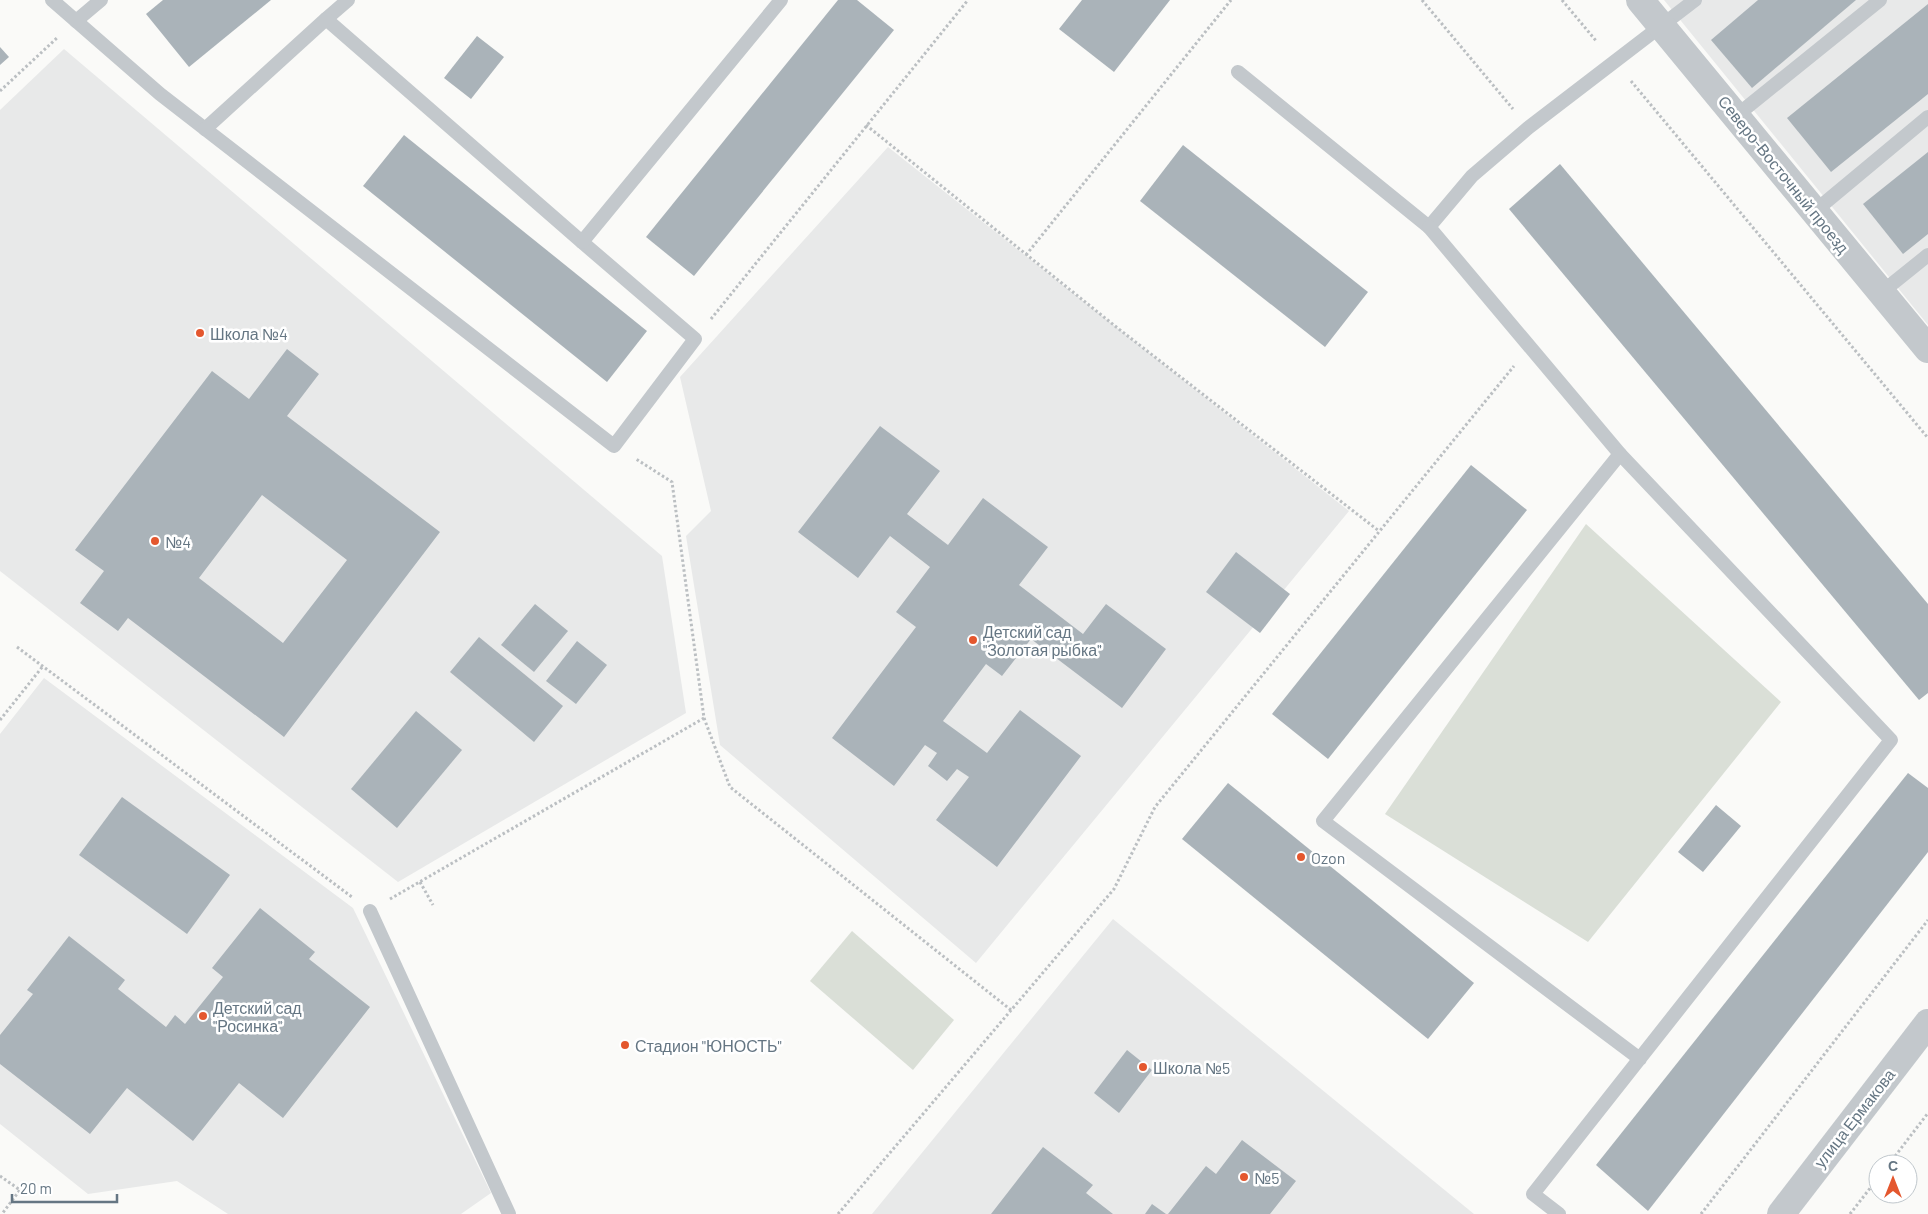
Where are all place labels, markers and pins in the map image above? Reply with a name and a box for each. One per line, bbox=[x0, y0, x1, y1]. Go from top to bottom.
place label: Школа №4 bbox=[210, 324, 288, 343]
marker: Школа №4 bbox=[194, 327, 206, 339]
place label: №4 bbox=[165, 532, 191, 551]
marker: №4 bbox=[149, 535, 161, 547]
place label: Детский сад "Золотая рыбка" bbox=[983, 622, 1101, 659]
marker: Детский сад "Золотая рыбка" bbox=[967, 634, 979, 646]
place label: Ozon bbox=[1311, 848, 1345, 867]
marker: Ozon bbox=[1295, 851, 1307, 863]
place label: Детский сад "Росинка" bbox=[213, 998, 302, 1035]
marker: Детский сад "Росинка" bbox=[197, 1010, 209, 1022]
place label: Стадион "ЮНОСТЬ" bbox=[635, 1036, 782, 1055]
marker: Стадион "ЮНОСТЬ" bbox=[619, 1039, 631, 1051]
place label: Школа №5 bbox=[1153, 1058, 1230, 1077]
marker: Школа №5 bbox=[1137, 1061, 1149, 1073]
place label: №5 bbox=[1254, 1168, 1279, 1187]
marker: №5 bbox=[1238, 1171, 1250, 1183]

